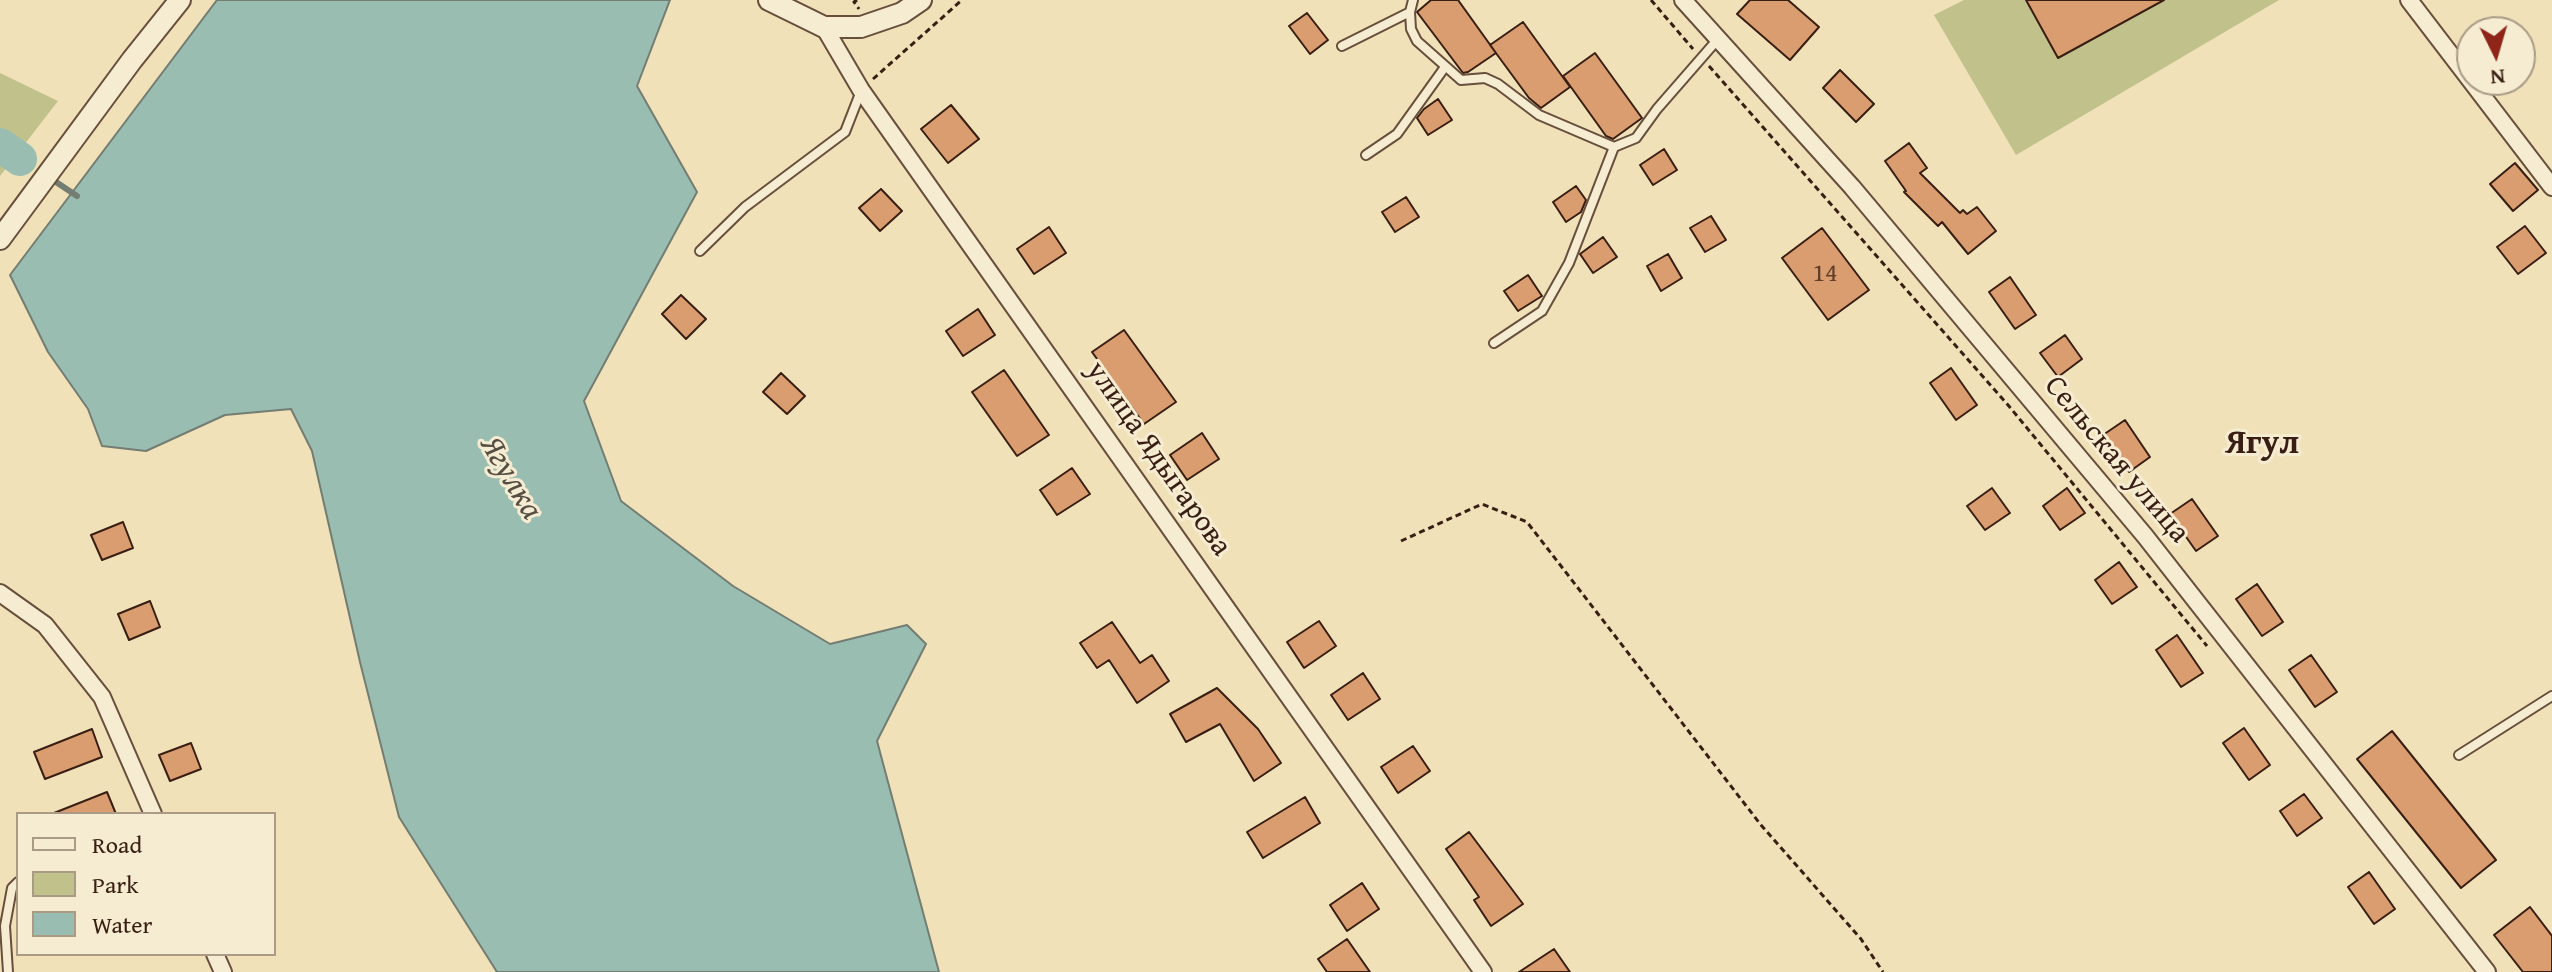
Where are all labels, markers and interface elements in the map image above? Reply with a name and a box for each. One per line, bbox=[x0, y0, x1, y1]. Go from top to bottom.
north arrow bbox=[2456, 16, 2536, 96]
text: N bbox=[2489, 61, 2507, 94]
house number: 14 bbox=[1812, 258, 1838, 290]
street label: улица Ядыгарова bbox=[1077, 355, 1239, 563]
street label: Сельская улица bbox=[2036, 369, 2196, 551]
district label: Ягул bbox=[2225, 424, 2299, 464]
water label: Ягулка bbox=[470, 429, 550, 527]
legend bbox=[16, 812, 276, 956]
text: Road bbox=[92, 827, 142, 862]
text: Park bbox=[92, 867, 138, 902]
text: Water bbox=[92, 907, 152, 942]

